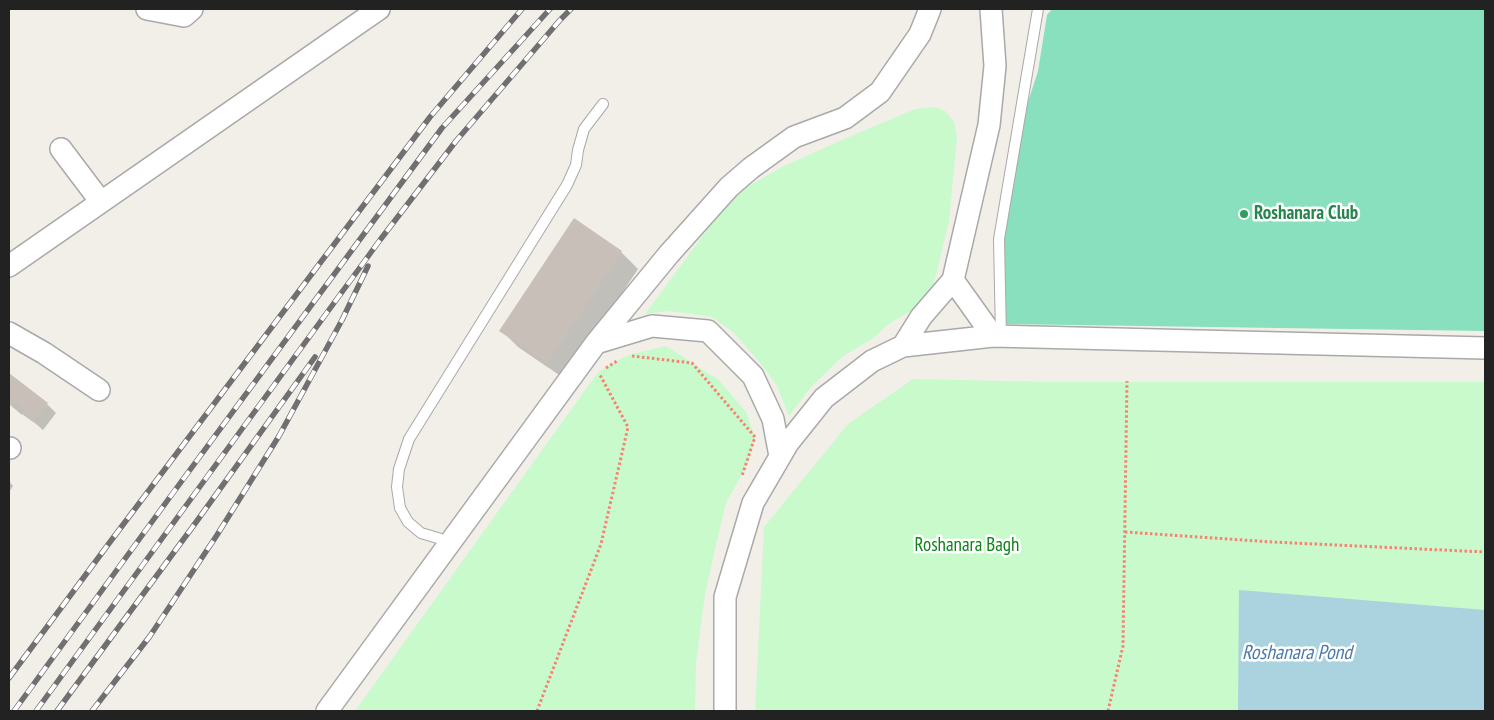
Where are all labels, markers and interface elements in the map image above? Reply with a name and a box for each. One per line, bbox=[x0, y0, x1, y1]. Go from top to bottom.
place label: Roshanara Club bbox=[1254, 203, 1358, 225]
marker: Roshanara Club bbox=[1238, 208, 1250, 220]
park label: Roshanara Bagh bbox=[915, 535, 1019, 557]
water label: Roshanara Pond bbox=[1242, 641, 1352, 665]

